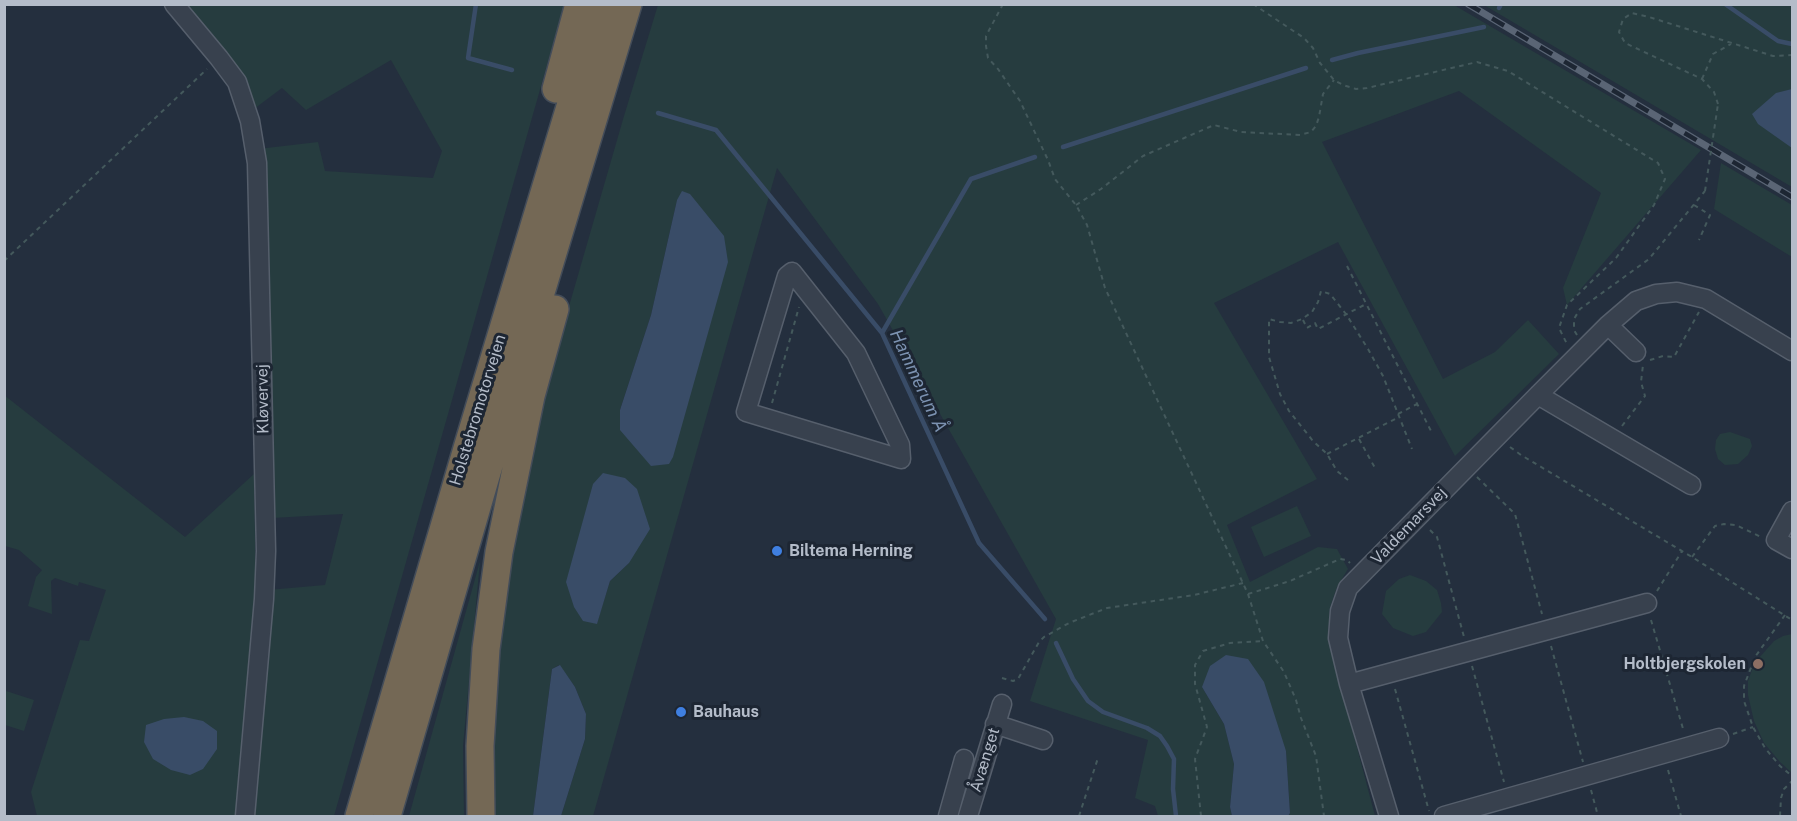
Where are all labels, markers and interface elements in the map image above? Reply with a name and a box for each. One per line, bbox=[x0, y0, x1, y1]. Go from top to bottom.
water label: Hammerum Å bbox=[885, 326, 951, 436]
street label: Holstebromotorvejen bbox=[446, 332, 510, 488]
street label: Kløvervej bbox=[253, 364, 273, 434]
street label: Valdemarsvej bbox=[1367, 483, 1451, 569]
place label: Biltema Herning bbox=[789, 541, 913, 561]
marker: Biltema Herning bbox=[770, 544, 784, 558]
place label: Holtbjergskolen bbox=[1623, 654, 1746, 674]
marker: Holtbjergskolen bbox=[1751, 657, 1765, 671]
place label: Bauhaus bbox=[693, 702, 759, 722]
marker: Bauhaus bbox=[674, 705, 688, 719]
street label: Åvænget bbox=[966, 725, 1004, 795]

